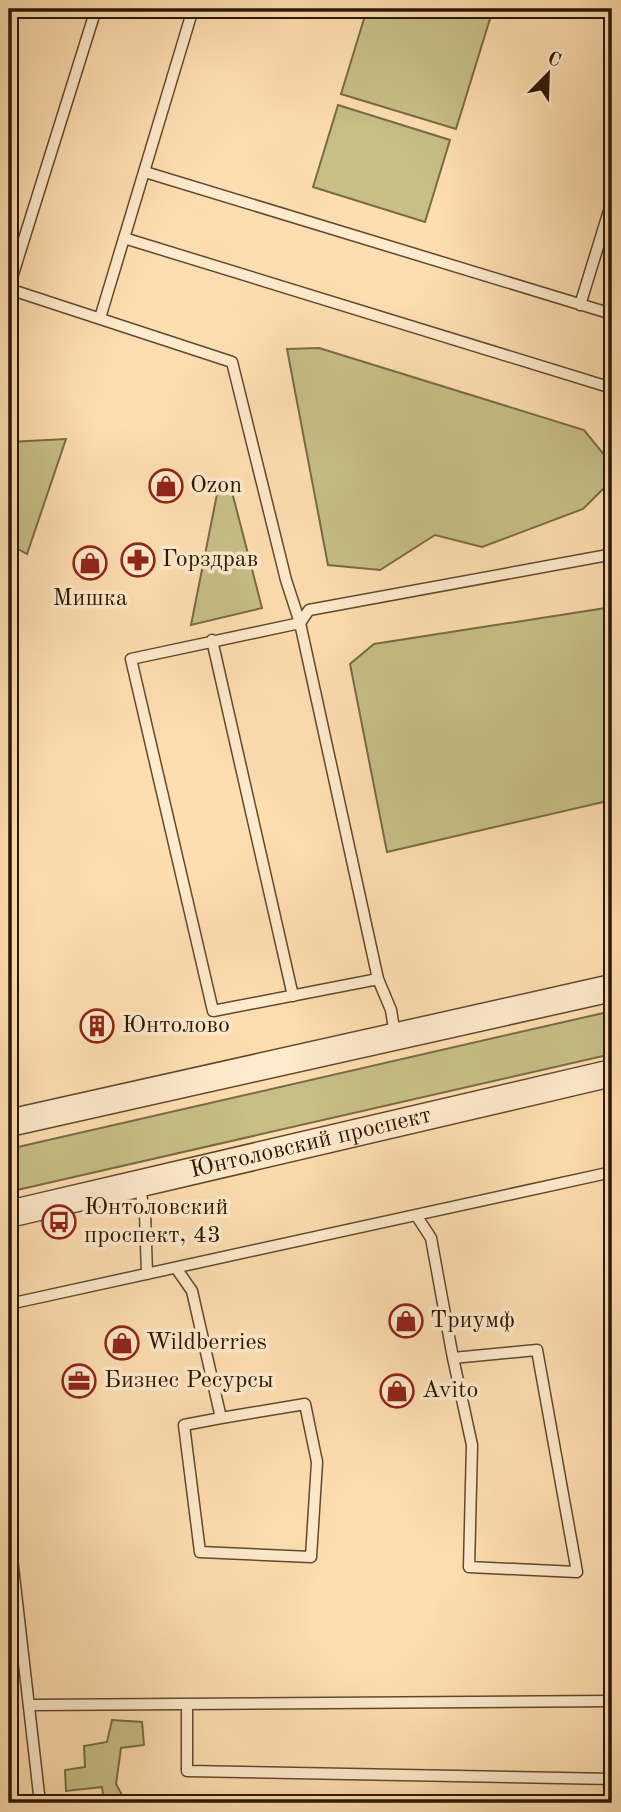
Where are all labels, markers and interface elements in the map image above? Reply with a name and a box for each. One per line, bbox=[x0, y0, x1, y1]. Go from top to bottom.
north arrow bbox=[512, 38, 582, 108]
text: С bbox=[544, 49, 563, 72]
shop icon: Ozon bbox=[147, 467, 185, 505]
place label: Ozon bbox=[190, 474, 242, 498]
pharmacy icon: Горздрав bbox=[119, 541, 157, 579]
shop icon: Мишка bbox=[71, 544, 109, 582]
place label: Горздрав bbox=[162, 548, 258, 572]
place label: Мишка bbox=[52, 587, 128, 611]
building icon: Юнтолово bbox=[78, 1007, 116, 1045]
place label: Юнтолово bbox=[122, 1014, 230, 1038]
street label: Юнтоловский проспект bbox=[188, 1104, 434, 1183]
place label: Юнтоловский проспект, 43 bbox=[84, 1196, 228, 1248]
bus stop icon: Юнтоловский проспект, 43 bbox=[40, 1203, 78, 1241]
shop icon: Триумф bbox=[387, 1302, 425, 1340]
place label: Триумф bbox=[430, 1309, 515, 1333]
shop icon: Wildberries bbox=[103, 1324, 141, 1362]
place label: Wildberries bbox=[146, 1331, 267, 1355]
office icon: Бизнес Ресурсы bbox=[60, 1362, 98, 1400]
place label: Бизнес Ресурсы bbox=[104, 1369, 274, 1393]
shop icon: Avito bbox=[378, 1372, 416, 1410]
place label: Avito bbox=[422, 1379, 478, 1403]

